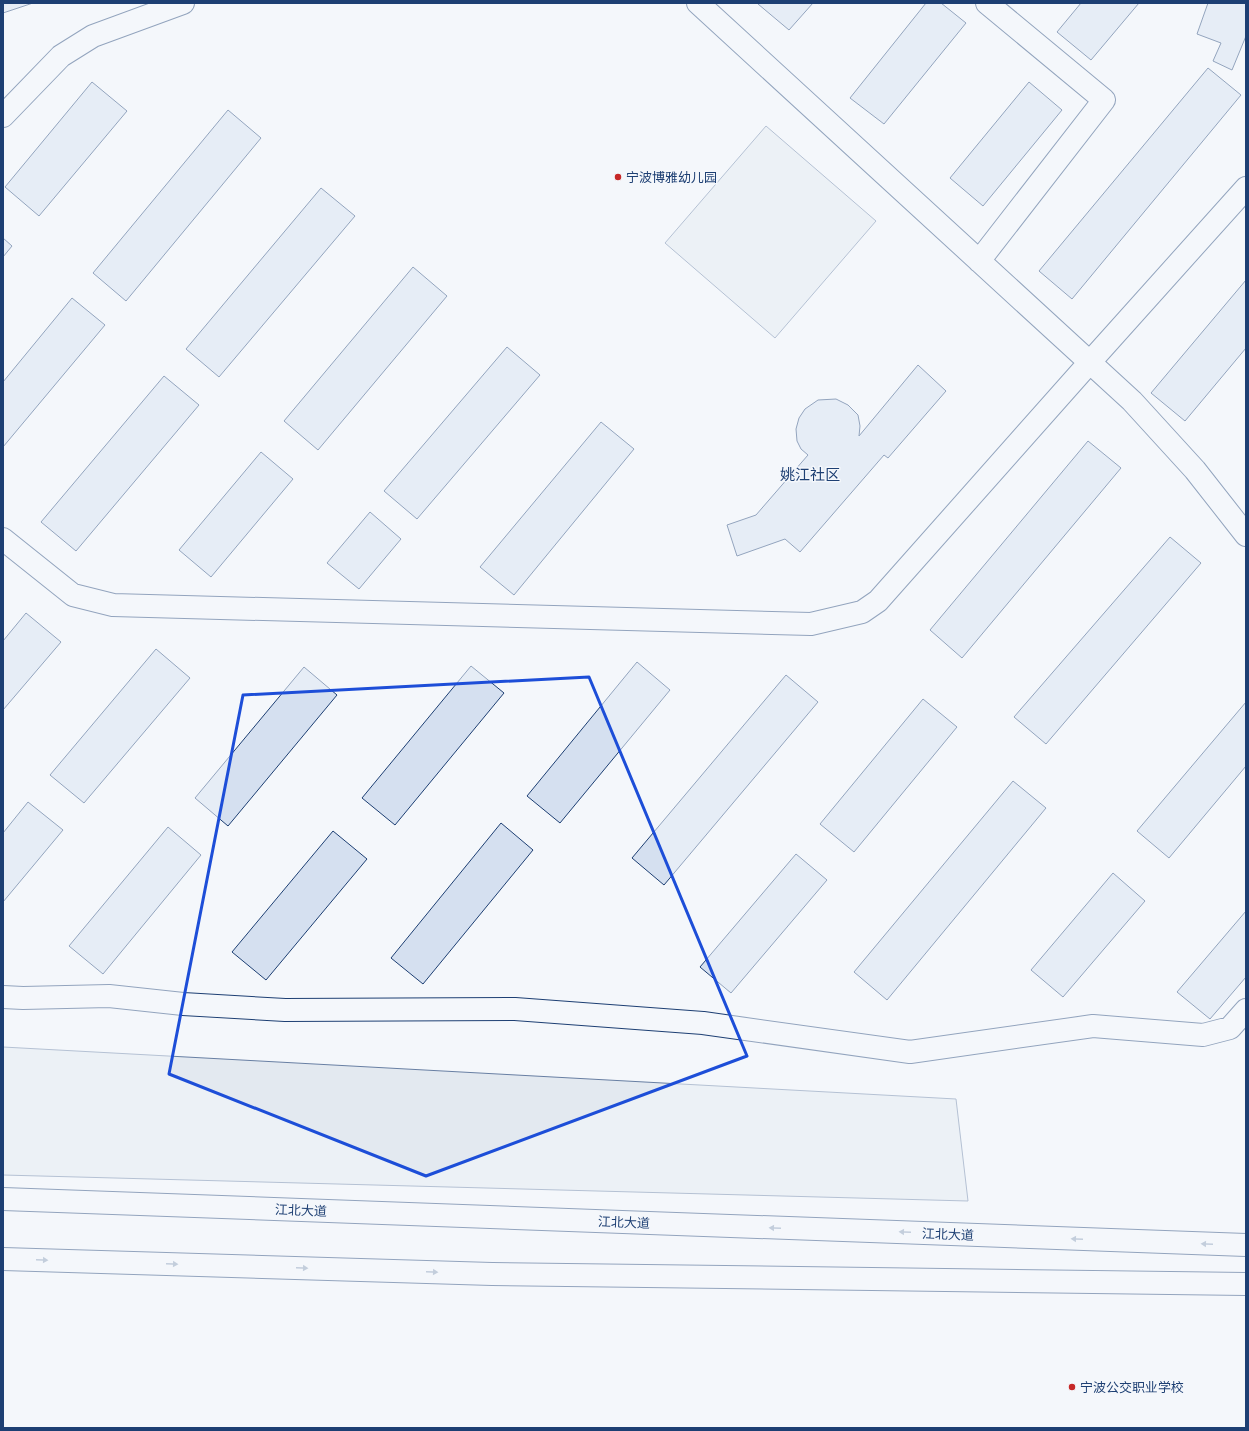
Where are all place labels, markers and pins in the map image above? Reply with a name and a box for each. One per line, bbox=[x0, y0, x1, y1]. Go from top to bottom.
place label: 宁波博雅幼儿园 bbox=[626, 169, 717, 186]
marker: 宁波博雅幼儿园 bbox=[613, 172, 623, 182]
place label: 宁波公交职业学校 bbox=[1080, 1379, 1184, 1396]
marker: 宁波公交职业学校 bbox=[1067, 1382, 1077, 1392]

